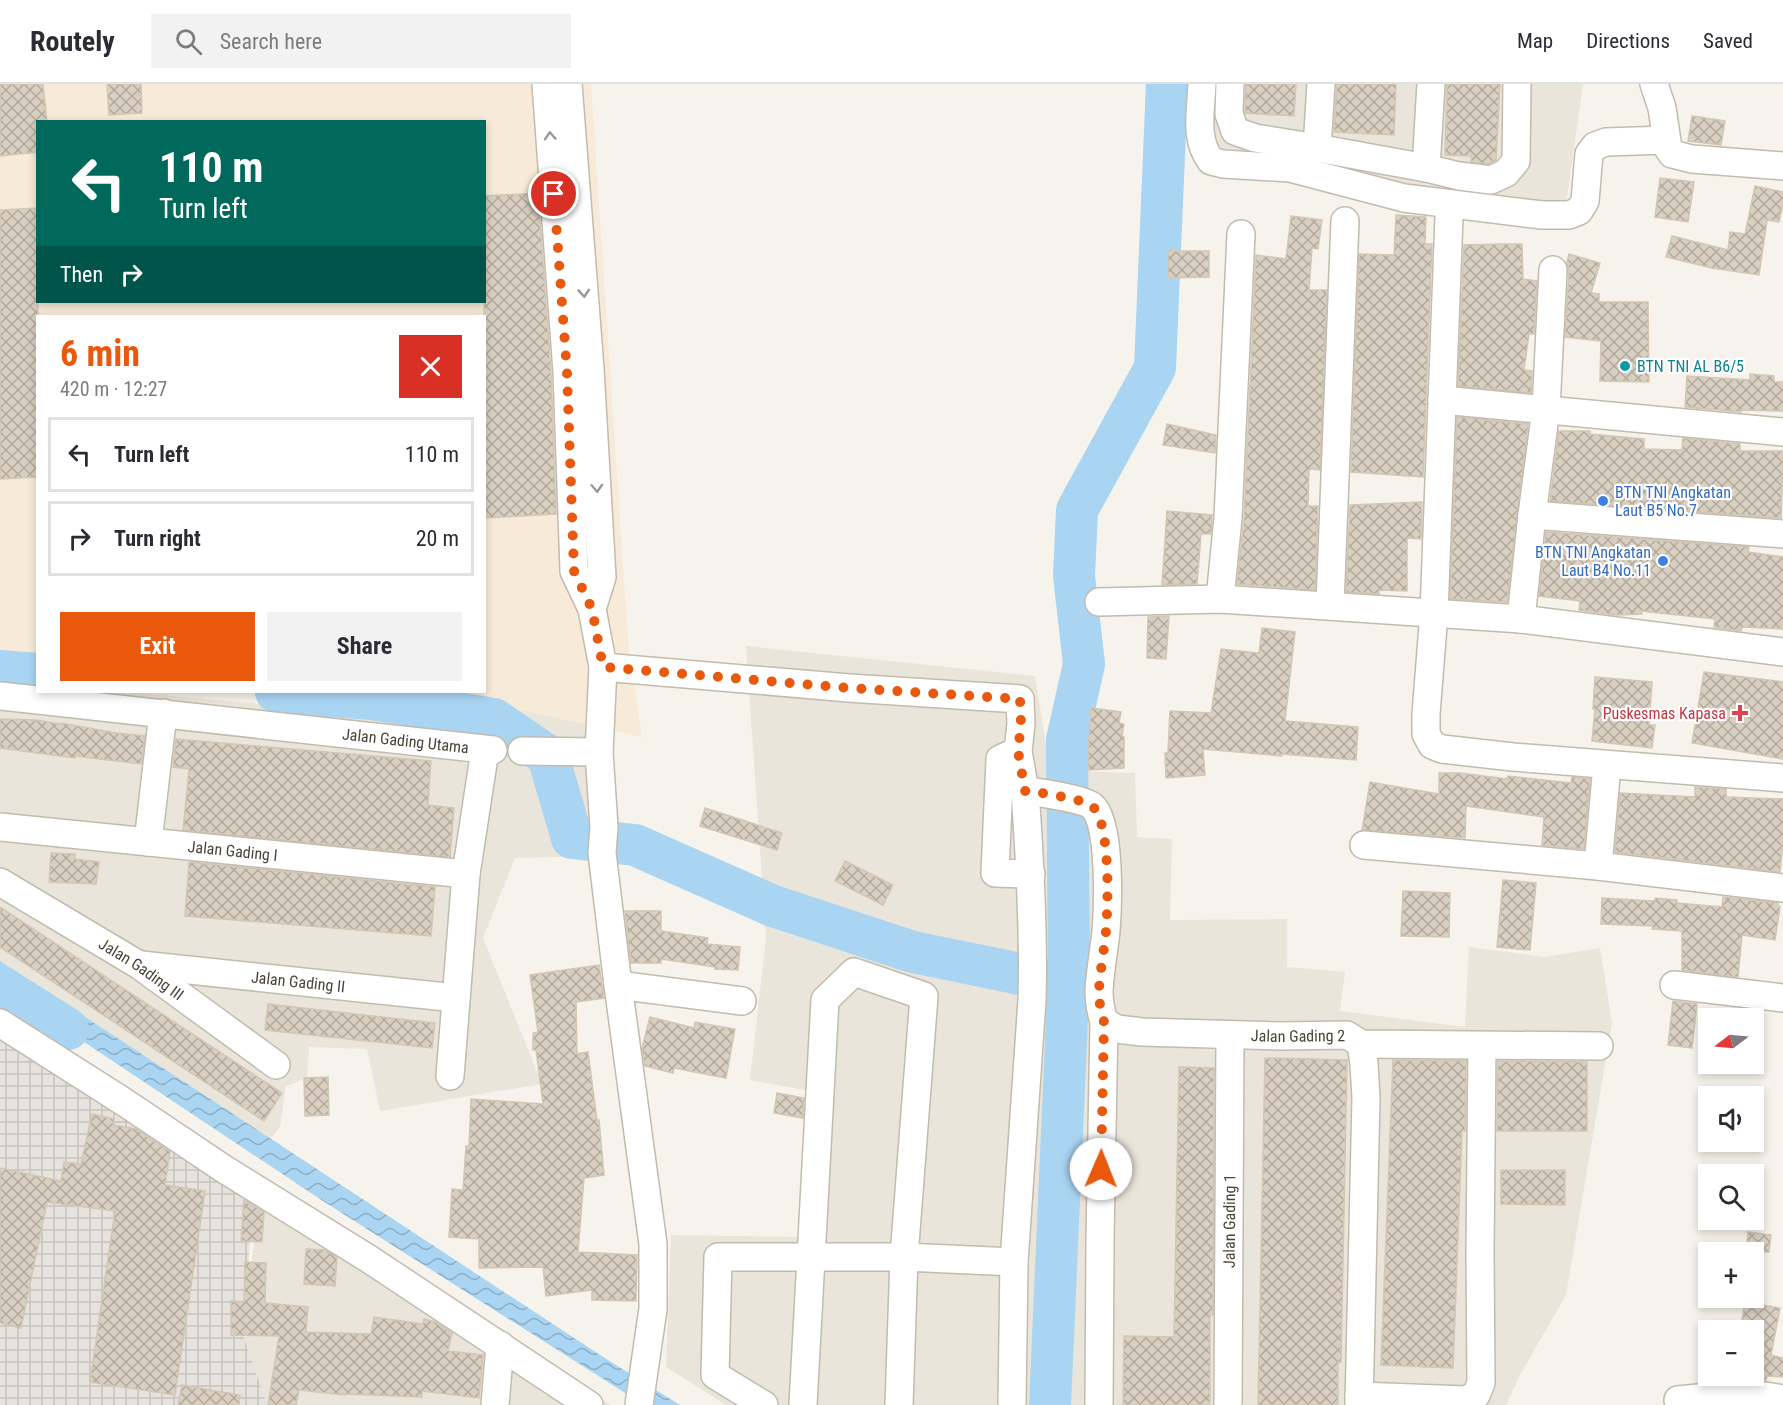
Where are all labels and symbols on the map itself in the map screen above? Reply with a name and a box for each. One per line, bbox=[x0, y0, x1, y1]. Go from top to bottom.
one-way arrow bbox=[544, 131, 557, 140]
pin bbox=[528, 168, 579, 219]
one-way arrow bbox=[578, 289, 591, 298]
place label: BTN TNI AL B6/5 bbox=[1637, 357, 1744, 376]
marker: BTN TNI AL B6/5 bbox=[1618, 359, 1632, 373]
place label: BTN TNI Angkatan Laut B5 No.7 bbox=[1615, 483, 1731, 520]
one-way arrow bbox=[590, 484, 603, 493]
marker: BTN TNI Angkatan Laut B5 No.7 bbox=[1596, 494, 1610, 508]
place label: BTN TNI Angkatan Laut B4 No.11 bbox=[1535, 543, 1651, 580]
marker: BTN TNI Angkatan Laut B4 No.11 bbox=[1656, 554, 1670, 568]
place label: Puskesmas Kapasa bbox=[1603, 704, 1726, 723]
marker: Puskesmas Kapasa bbox=[1731, 704, 1749, 722]
street label: Jalan Gading Utama bbox=[341, 724, 470, 757]
street label: Jalan Gading I bbox=[187, 837, 279, 864]
street label: Jalan Gading III bbox=[95, 934, 188, 1004]
street label: Jalan Gading II bbox=[250, 967, 346, 996]
north arrow bbox=[1698, 1008, 1764, 1074]
street label: Jalan Gading 2 bbox=[1251, 1026, 1345, 1046]
position arrow bbox=[1069, 1137, 1133, 1201]
street label: Jalan Gading 1 bbox=[1219, 1174, 1239, 1268]

